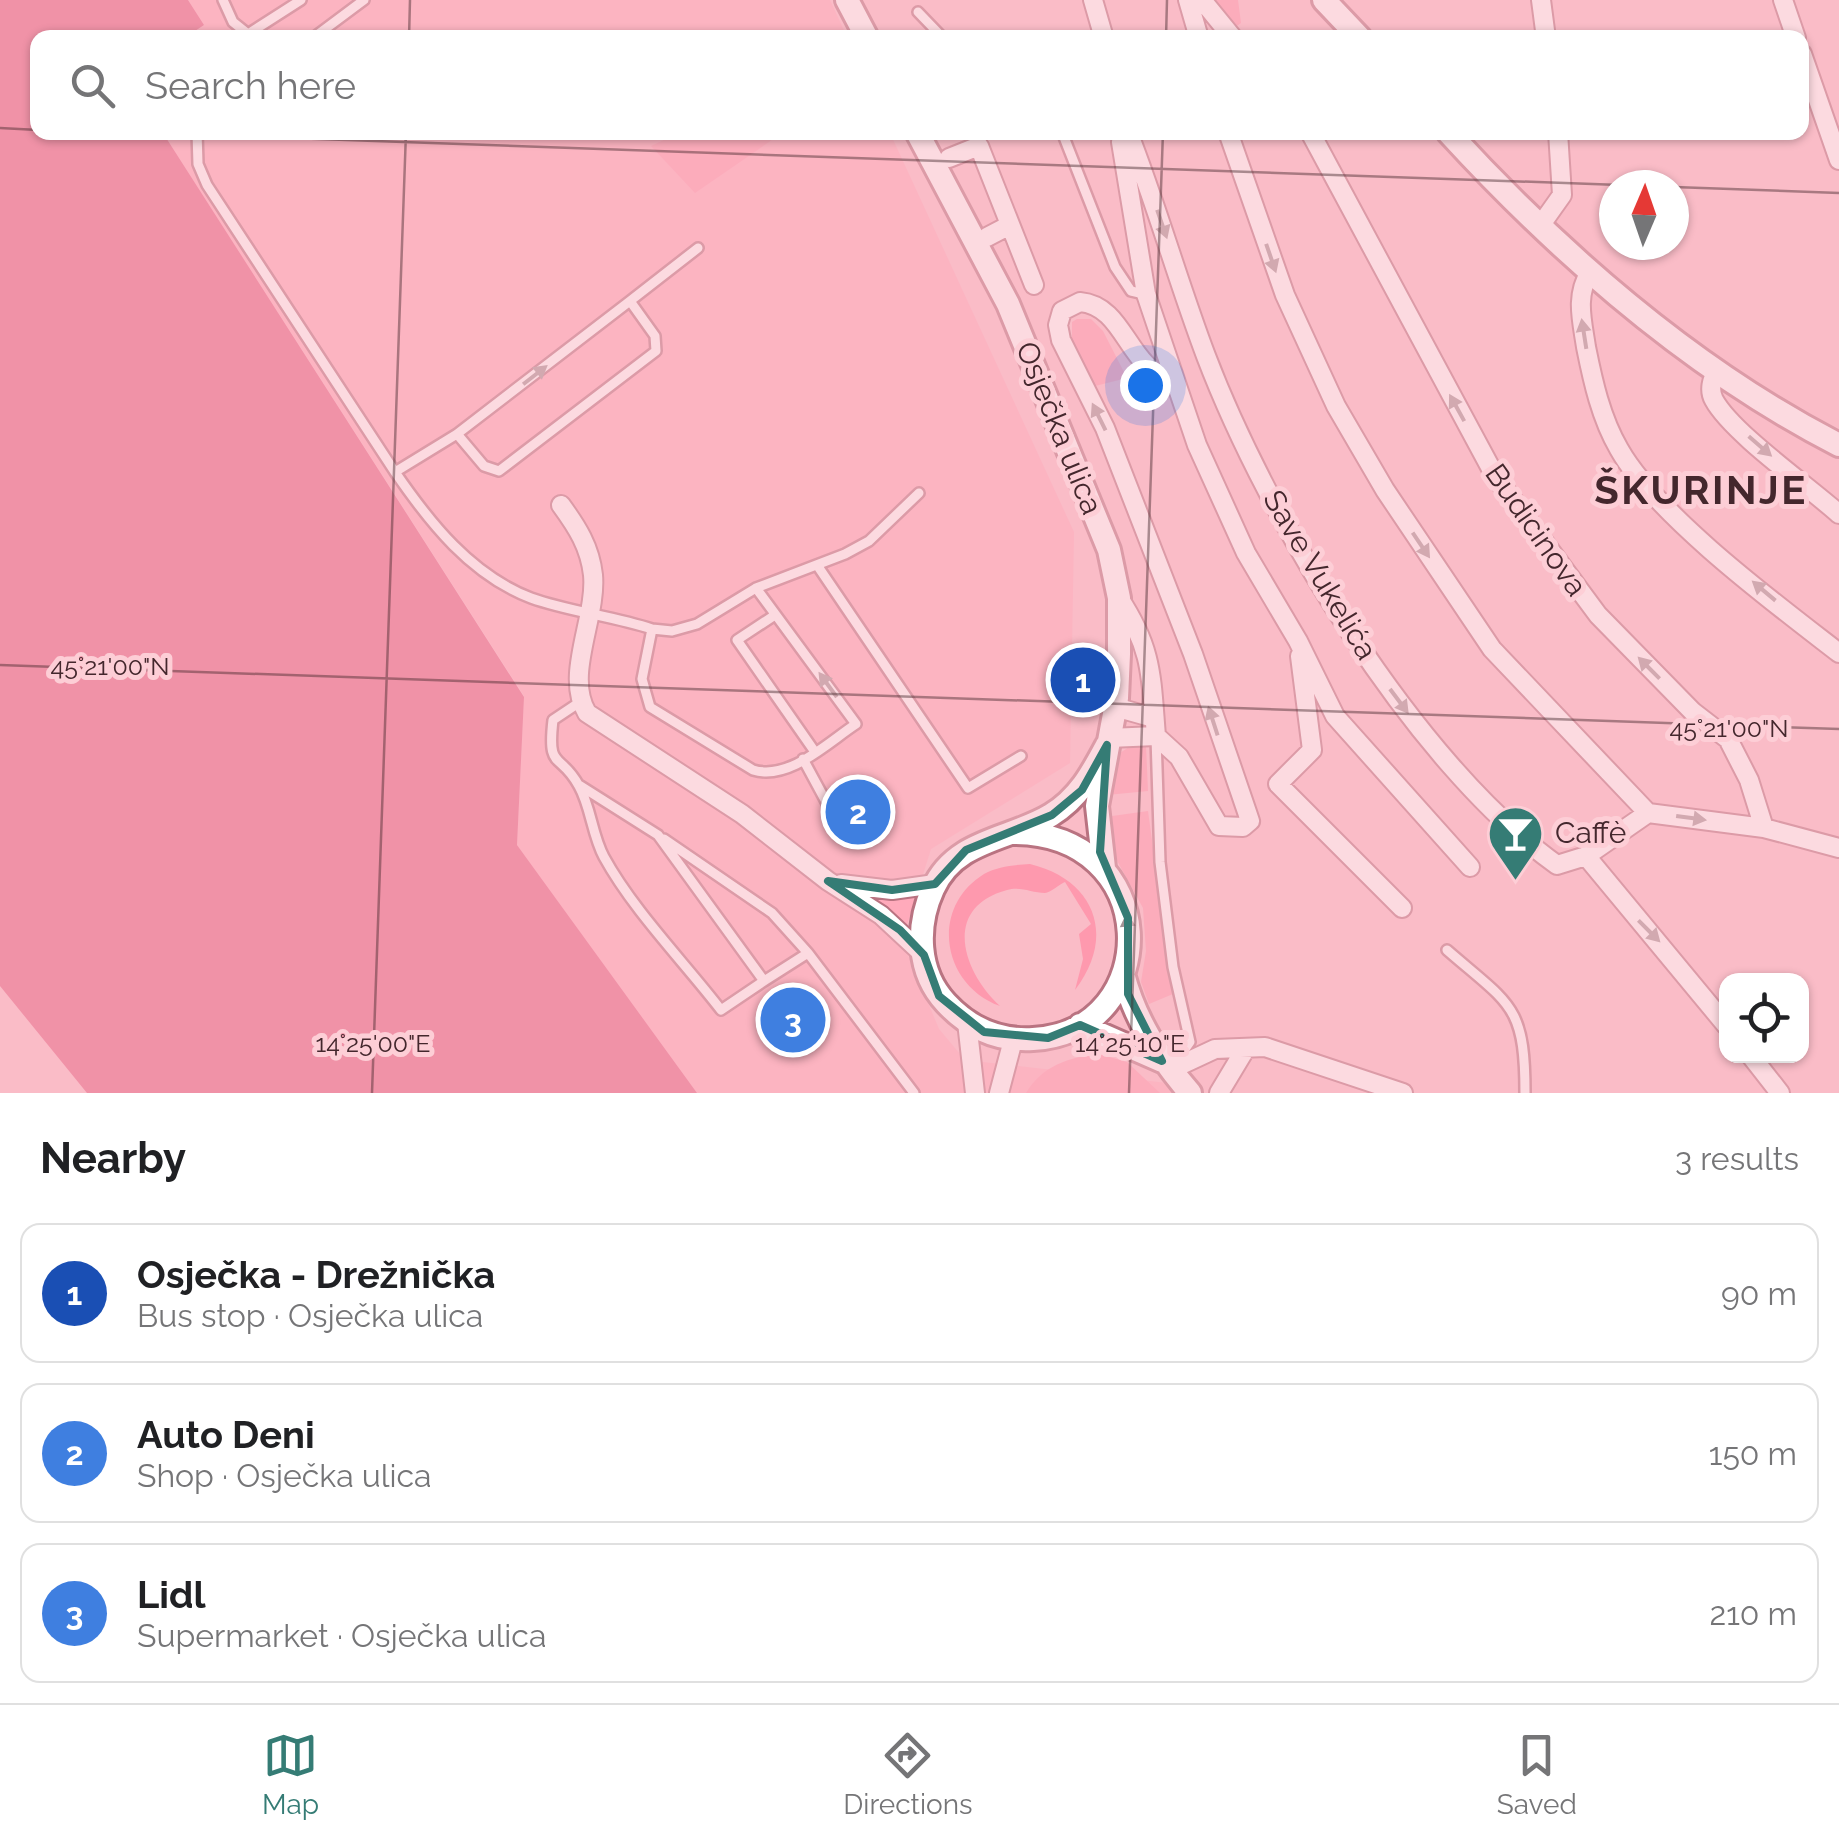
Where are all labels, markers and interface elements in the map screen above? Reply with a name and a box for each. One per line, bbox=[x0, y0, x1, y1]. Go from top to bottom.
search box bbox=[30, 30, 1809, 140]
icon: search bbox=[65, 58, 120, 113]
text: Search here bbox=[145, 63, 356, 108]
north arrow bbox=[1599, 170, 1689, 260]
one-way arrow bbox=[1155, 209, 1170, 239]
one-way arrow bbox=[1265, 243, 1280, 273]
one-way arrow bbox=[1576, 317, 1592, 349]
street label: Osječka ulica bbox=[1009, 336, 1110, 519]
your location bbox=[1120, 360, 1171, 411]
one-way arrow bbox=[521, 364, 547, 385]
one-way arrow bbox=[1448, 394, 1466, 422]
one-way arrow bbox=[1091, 402, 1108, 431]
one-way arrow bbox=[1748, 434, 1773, 456]
street label: Budicinova bbox=[1478, 457, 1595, 602]
district label: ŠKURINJE bbox=[1594, 466, 1808, 513]
street label: Save Vukelića bbox=[1256, 484, 1385, 666]
one-way arrow bbox=[1412, 531, 1430, 558]
one-way arrow bbox=[1751, 581, 1776, 602]
pin: 1 bbox=[1050, 642, 1116, 718]
text: 45°21'00"N bbox=[51, 651, 170, 681]
one-way arrow bbox=[1638, 657, 1661, 681]
one-way arrow bbox=[819, 672, 838, 698]
one-way arrow bbox=[1388, 688, 1408, 714]
one-way arrow bbox=[1205, 705, 1220, 735]
text: 45°21'00"N bbox=[1670, 713, 1789, 743]
pin: 2 bbox=[826, 774, 890, 850]
bar icon: Caffè bbox=[1486, 803, 1546, 882]
one-way arrow bbox=[1675, 811, 1707, 827]
place label: Caffè bbox=[1555, 815, 1626, 850]
one-way arrow bbox=[1119, 913, 1135, 944]
one-way arrow bbox=[1636, 919, 1660, 942]
map controls bbox=[1719, 973, 1809, 1063]
button: locate bbox=[1719, 973, 1809, 1063]
pin: 3 bbox=[760, 982, 826, 1058]
text: 14°25'00"E bbox=[315, 1028, 431, 1058]
text: 14°25'10"E bbox=[1075, 1028, 1185, 1058]
text: Nearby bbox=[40, 1134, 186, 1183]
text: 3 results bbox=[1675, 1140, 1799, 1177]
text: Osječka - Drežnička bbox=[137, 1252, 495, 1297]
text: 1 bbox=[67, 1275, 82, 1312]
text: 90 m bbox=[1721, 1275, 1797, 1312]
text: Bus stop · Osječka ulica bbox=[137, 1297, 483, 1334]
text: Auto Deni bbox=[137, 1412, 315, 1457]
text: 2 bbox=[65, 1435, 84, 1472]
text: 150 m bbox=[1709, 1435, 1797, 1472]
text: Shop · Osječka ulica bbox=[137, 1457, 431, 1494]
text: Lidl bbox=[137, 1572, 205, 1617]
text: 3 bbox=[66, 1595, 83, 1632]
text: 210 m bbox=[1709, 1595, 1797, 1632]
text: Supermarket · Osječka ulica bbox=[137, 1617, 546, 1654]
tab: Map bbox=[262, 1728, 319, 1821]
tab: Directions bbox=[843, 1728, 973, 1821]
tab: Saved bbox=[1497, 1728, 1577, 1821]

